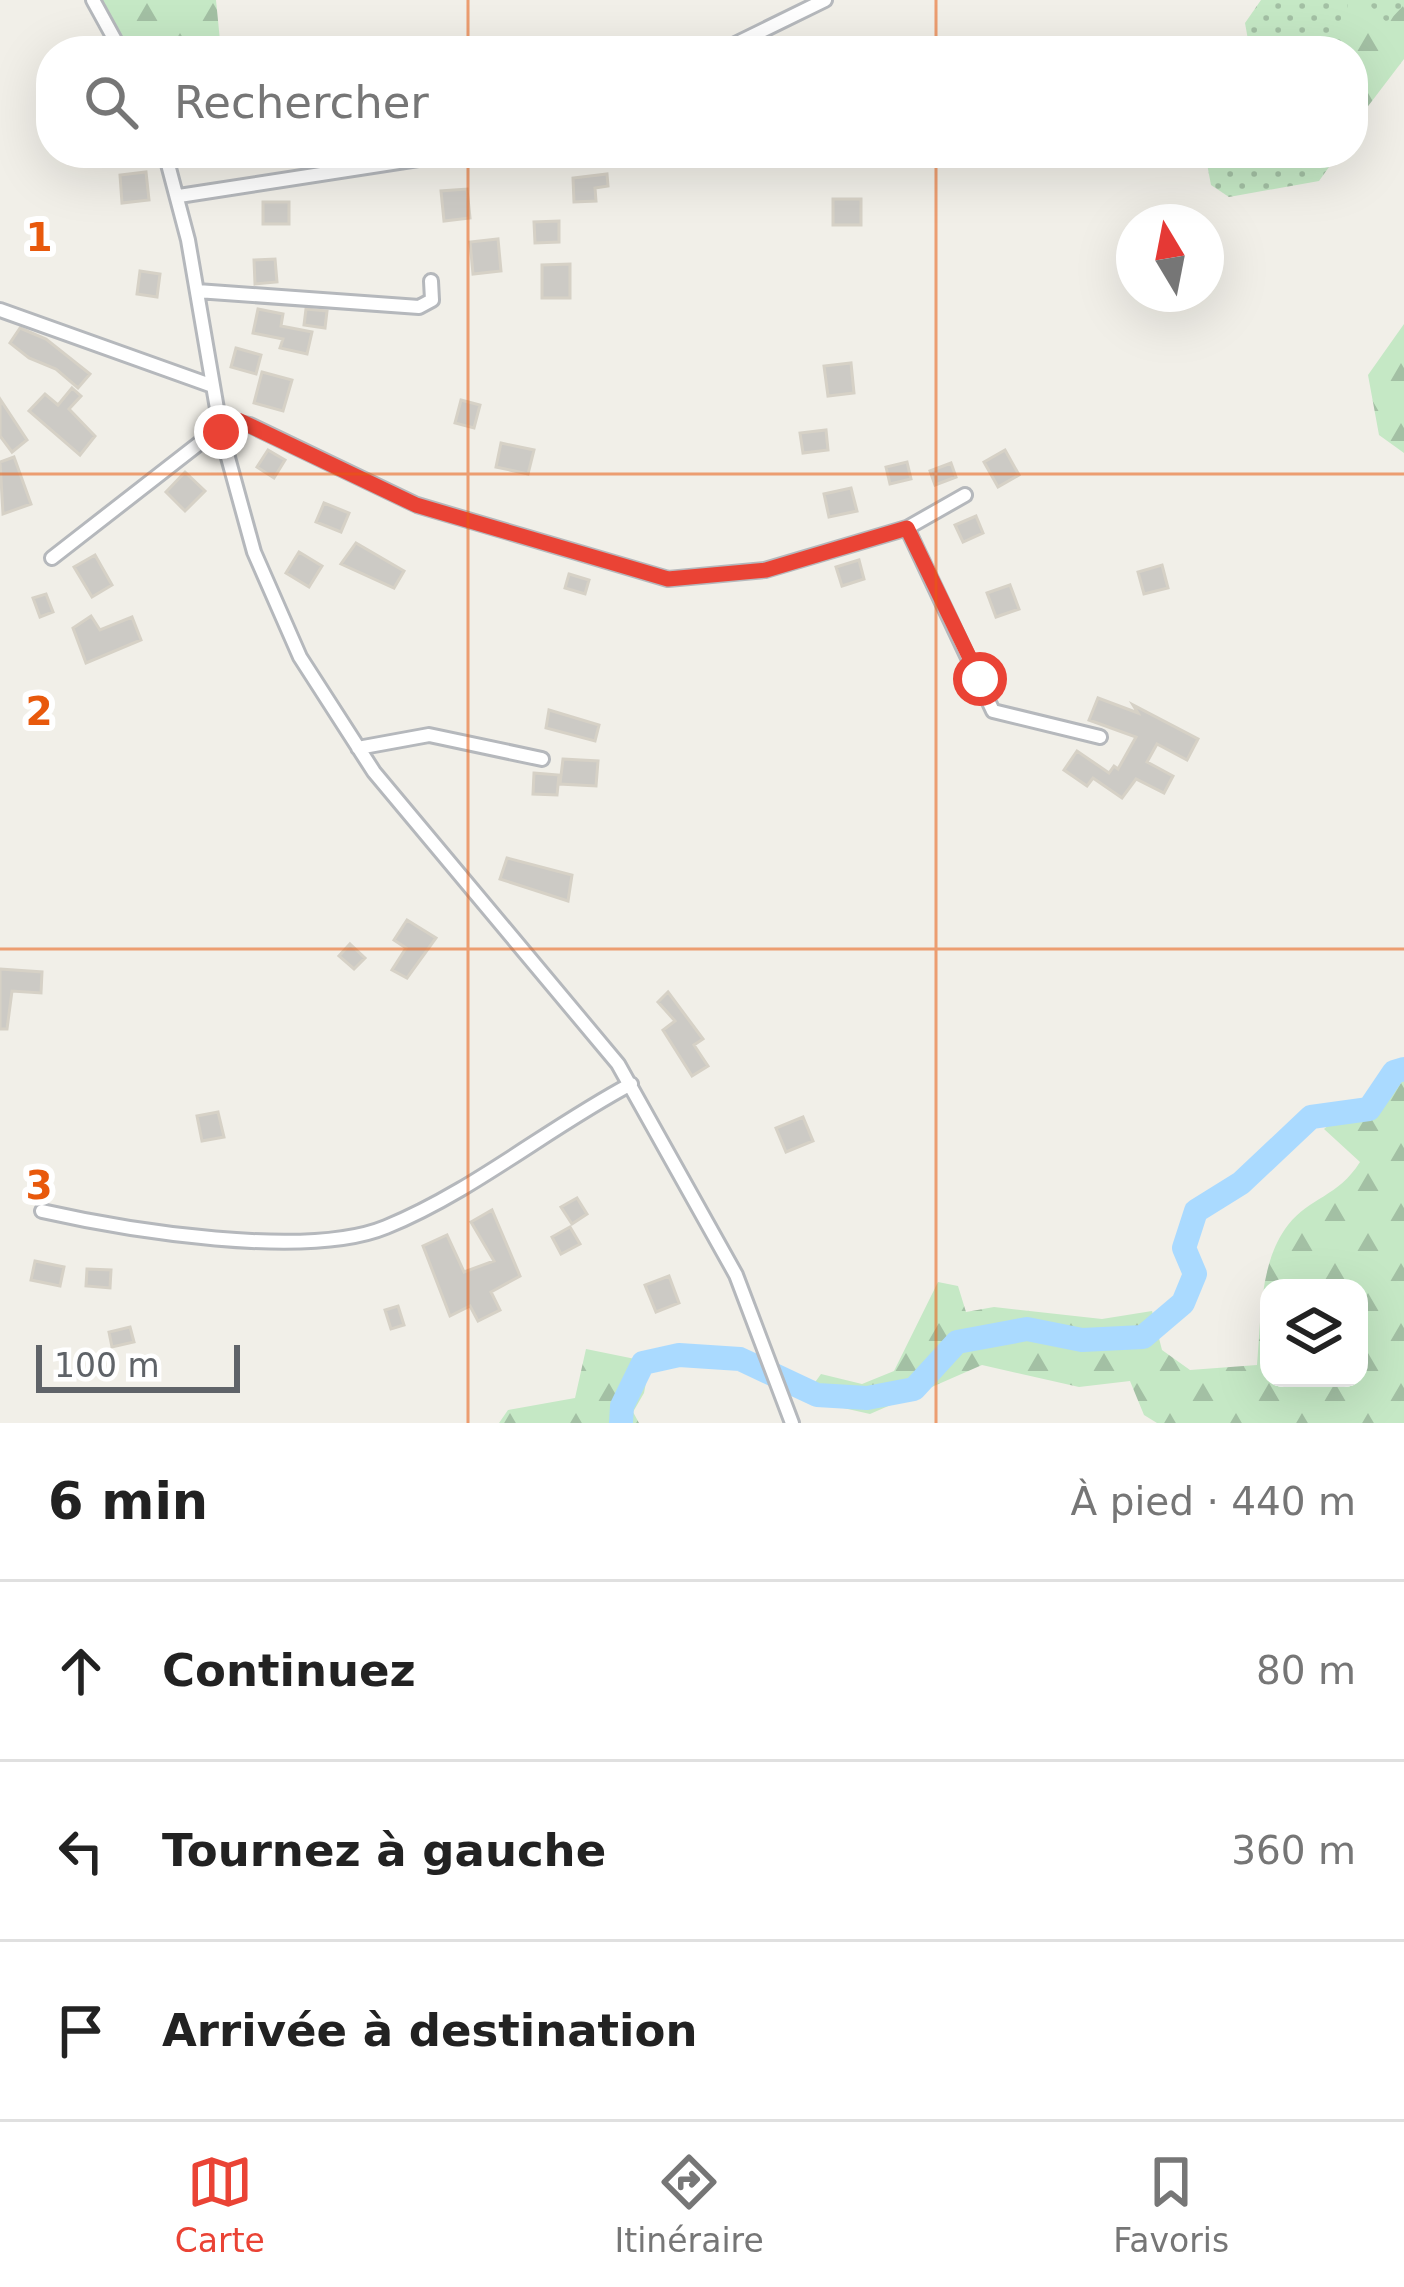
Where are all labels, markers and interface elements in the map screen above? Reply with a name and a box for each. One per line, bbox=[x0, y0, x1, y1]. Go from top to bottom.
search box bbox=[36, 36, 1368, 168]
icon: search bbox=[78, 69, 144, 135]
text: Rechercher bbox=[174, 76, 429, 129]
north arrow bbox=[1116, 204, 1224, 312]
text: 1 bbox=[25, 215, 53, 260]
route end bbox=[194, 405, 248, 459]
route start bbox=[953, 652, 1007, 706]
text: 2 bbox=[25, 689, 53, 734]
text: 3 bbox=[25, 1163, 53, 1208]
map controls bbox=[1260, 1279, 1368, 1387]
button: layers bbox=[1260, 1279, 1368, 1387]
scale bar bbox=[36, 1339, 240, 1392]
text: 100 m bbox=[54, 1346, 160, 1385]
text: 6 min bbox=[48, 1472, 208, 1531]
text: À pied · 440 m bbox=[1071, 1479, 1356, 1524]
icon: ahead bbox=[48, 1638, 114, 1704]
text: Continuez bbox=[162, 1644, 416, 1697]
text: 80 m bbox=[1256, 1648, 1356, 1693]
icon: left bbox=[48, 1818, 114, 1884]
text: Tournez à gauche bbox=[162, 1824, 606, 1877]
text: 360 m bbox=[1231, 1828, 1356, 1873]
icon: arrive bbox=[48, 1998, 114, 2064]
text: Arrivée à destination bbox=[162, 2004, 697, 2057]
tab: Carte bbox=[175, 2149, 265, 2260]
tab: Itinéraire bbox=[615, 2149, 764, 2260]
tab: Favoris bbox=[1113, 2149, 1229, 2260]

